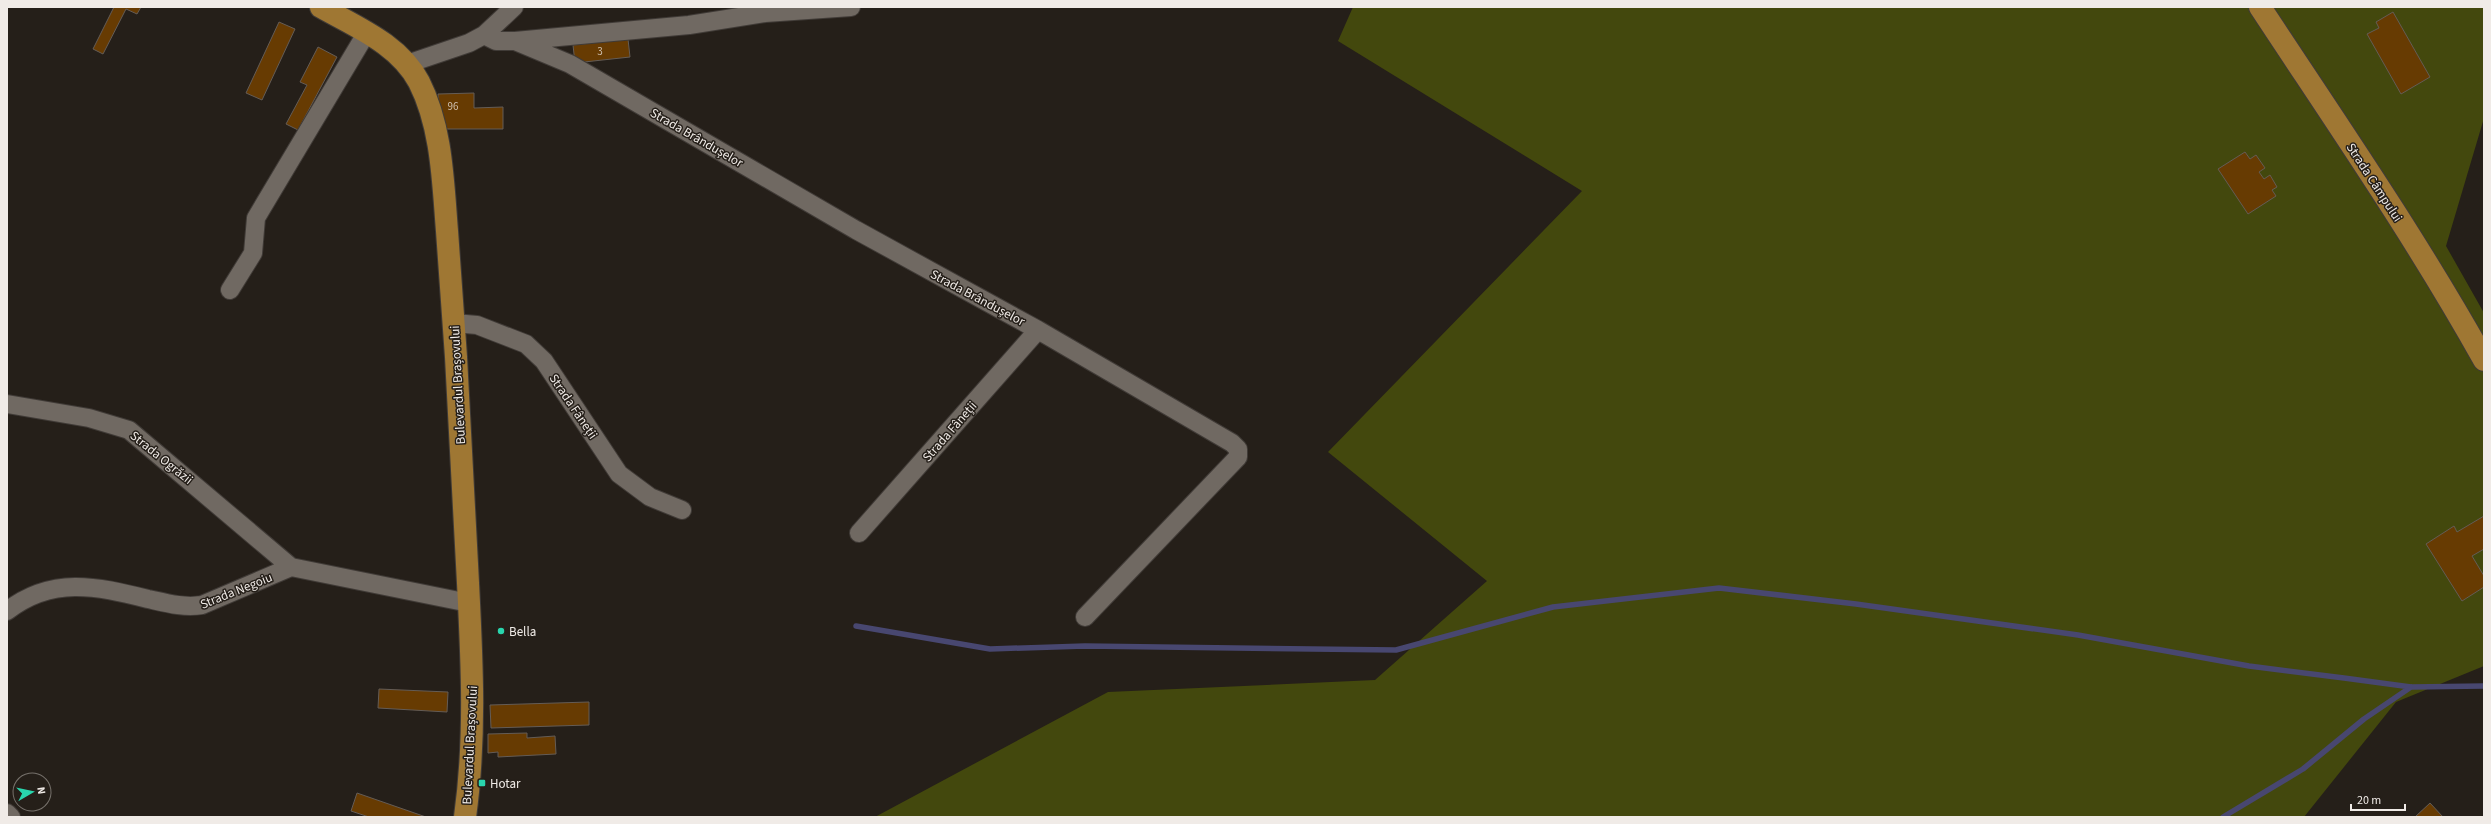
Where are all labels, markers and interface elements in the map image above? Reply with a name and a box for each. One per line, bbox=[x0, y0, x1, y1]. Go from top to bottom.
house number: 3 bbox=[597, 44, 603, 59]
house number: 96 bbox=[448, 99, 459, 114]
street label: Strada Brândușelor bbox=[647, 104, 747, 172]
street label: Strada Câmpului bbox=[2342, 140, 2406, 226]
street label: Strada Brândușelor bbox=[927, 265, 1028, 331]
street label: Bulevardul Brașovului bbox=[446, 325, 470, 445]
street label: Strada Fâneții bbox=[545, 370, 602, 443]
street label: Strada Fâneții bbox=[918, 397, 981, 466]
street label: Strada Ogrăzii bbox=[126, 427, 197, 489]
street label: Strada Negoiu bbox=[198, 568, 275, 614]
place label: Bella bbox=[509, 623, 536, 641]
marker: Bella bbox=[496, 626, 506, 636]
street label: Bulevardul Brașovului bbox=[458, 685, 482, 805]
north arrow bbox=[12, 772, 52, 812]
place label: Hotar bbox=[490, 775, 521, 793]
marker: Hotar bbox=[477, 778, 487, 788]
text: N bbox=[33, 786, 49, 795]
scale bar bbox=[2351, 786, 2405, 812]
text: 20 m bbox=[2357, 792, 2381, 809]

